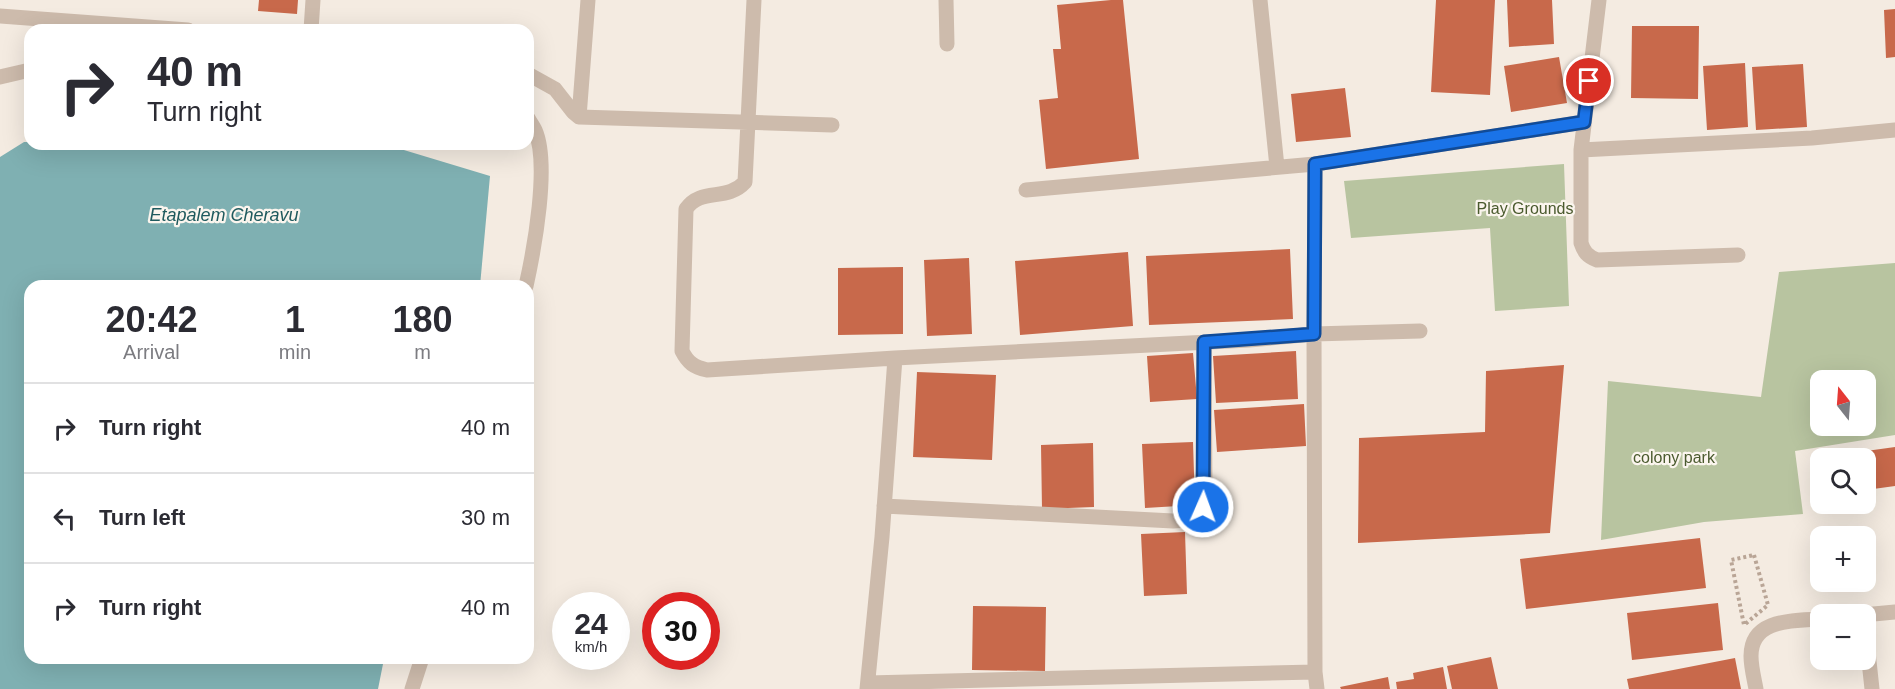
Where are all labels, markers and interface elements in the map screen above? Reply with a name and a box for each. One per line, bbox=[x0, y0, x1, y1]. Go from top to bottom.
icon: right bbox=[48, 48, 126, 126]
text: 40 m bbox=[147, 48, 243, 95]
pin bbox=[1563, 55, 1614, 106]
icon: arrive bbox=[1572, 64, 1605, 97]
text: Turn right bbox=[147, 97, 262, 127]
park label: Play Grounds bbox=[1477, 200, 1573, 217]
water label: Etapalem Cheravu bbox=[149, 205, 299, 225]
text: 20:42 bbox=[105, 299, 197, 340]
text: 1 bbox=[285, 299, 305, 340]
text: 180 bbox=[392, 299, 453, 340]
text: Arrival bbox=[123, 341, 180, 363]
text: min bbox=[279, 341, 311, 363]
text: m bbox=[414, 341, 431, 363]
north arrow bbox=[1810, 370, 1876, 436]
map controls bbox=[1810, 370, 1876, 670]
icon: right bbox=[48, 412, 81, 445]
text: Turn right bbox=[99, 415, 201, 440]
text: 40 m bbox=[461, 415, 510, 440]
button: search bbox=[1810, 448, 1876, 514]
park label: colony park bbox=[1633, 449, 1716, 466]
position arrow bbox=[1171, 475, 1235, 539]
icon: left bbox=[48, 502, 81, 535]
text: Turn left bbox=[99, 505, 185, 530]
text: 30 m bbox=[461, 505, 510, 530]
button: + bbox=[1810, 526, 1876, 592]
icon: right bbox=[48, 592, 81, 625]
speed limit sign: 30 bbox=[642, 592, 720, 670]
text: Turn right bbox=[99, 595, 201, 620]
text: 40 m bbox=[461, 595, 510, 620]
button: − bbox=[1810, 604, 1876, 670]
text: 24 bbox=[574, 607, 608, 640]
text: km/h bbox=[575, 638, 607, 655]

